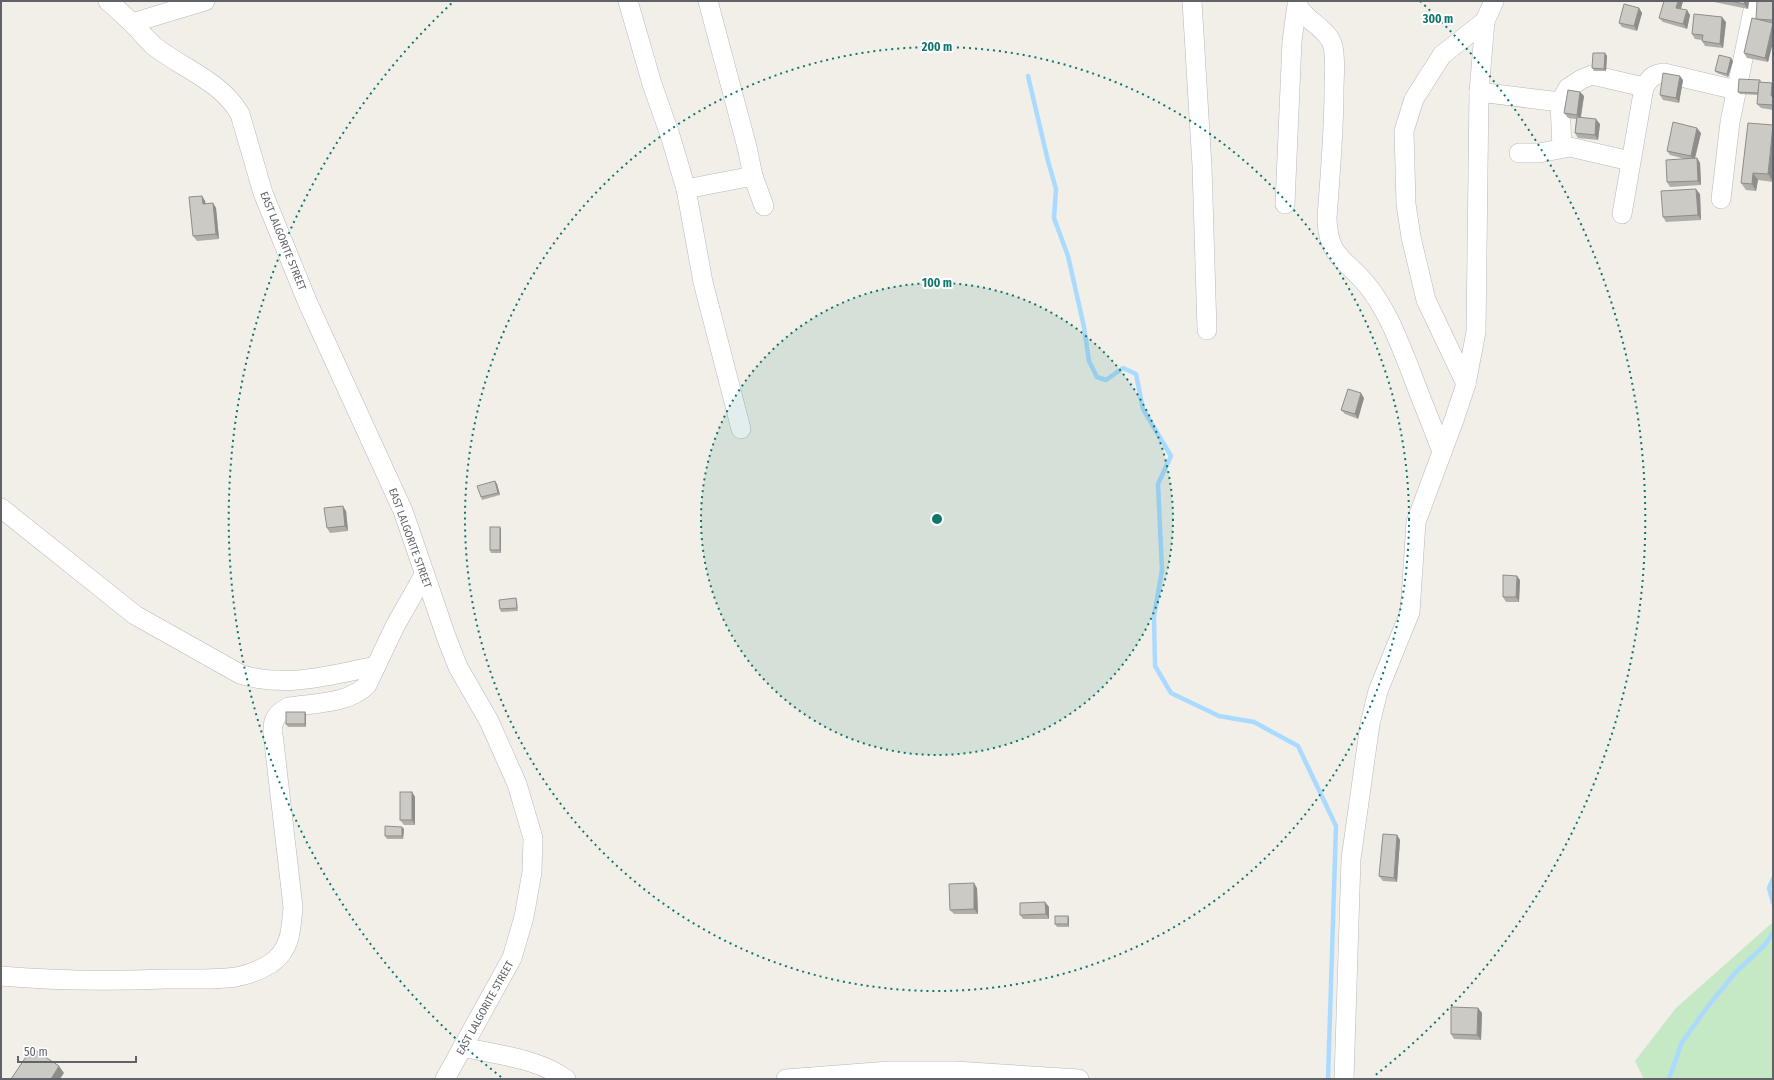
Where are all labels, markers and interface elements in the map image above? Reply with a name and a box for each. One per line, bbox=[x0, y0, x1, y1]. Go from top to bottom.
text: 300 m bbox=[1422, 12, 1453, 26]
text: 200 m bbox=[921, 40, 952, 54]
street label: EAST LALGORITE STREET bbox=[257, 190, 309, 293]
text: 100 m bbox=[922, 276, 952, 290]
street label: EAST LALGORITE STREET bbox=[386, 486, 434, 591]
centre of rings bbox=[930, 512, 944, 526]
street label: EAST LALGORITE STREET bbox=[454, 958, 517, 1057]
scale bar bbox=[18, 1038, 136, 1064]
text: 50 m bbox=[24, 1045, 48, 1059]

